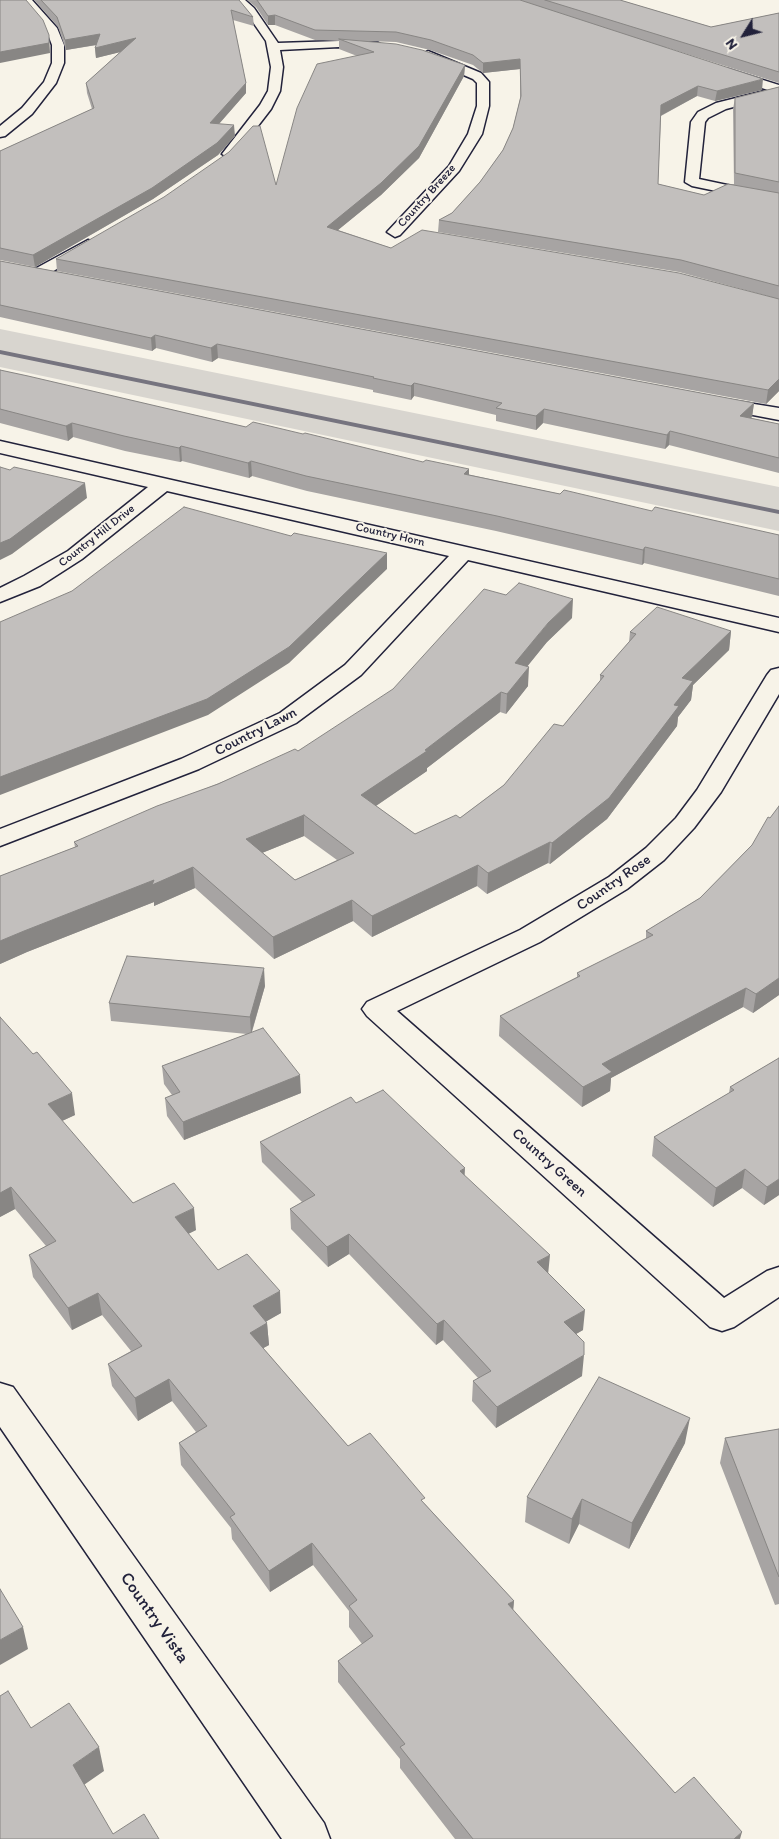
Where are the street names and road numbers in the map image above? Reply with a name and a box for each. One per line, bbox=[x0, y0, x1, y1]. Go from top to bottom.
street label: Country Breeze bbox=[395, 161, 459, 231]
street label: Country Hill Drive bbox=[56, 502, 138, 570]
street label: Country Horn bbox=[354, 520, 426, 550]
street label: Country Lawn bbox=[212, 704, 300, 760]
street label: Country Rose bbox=[573, 851, 655, 915]
street label: Country Green bbox=[508, 1125, 590, 1201]
street label: Country Vista bbox=[115, 1568, 193, 1668]

